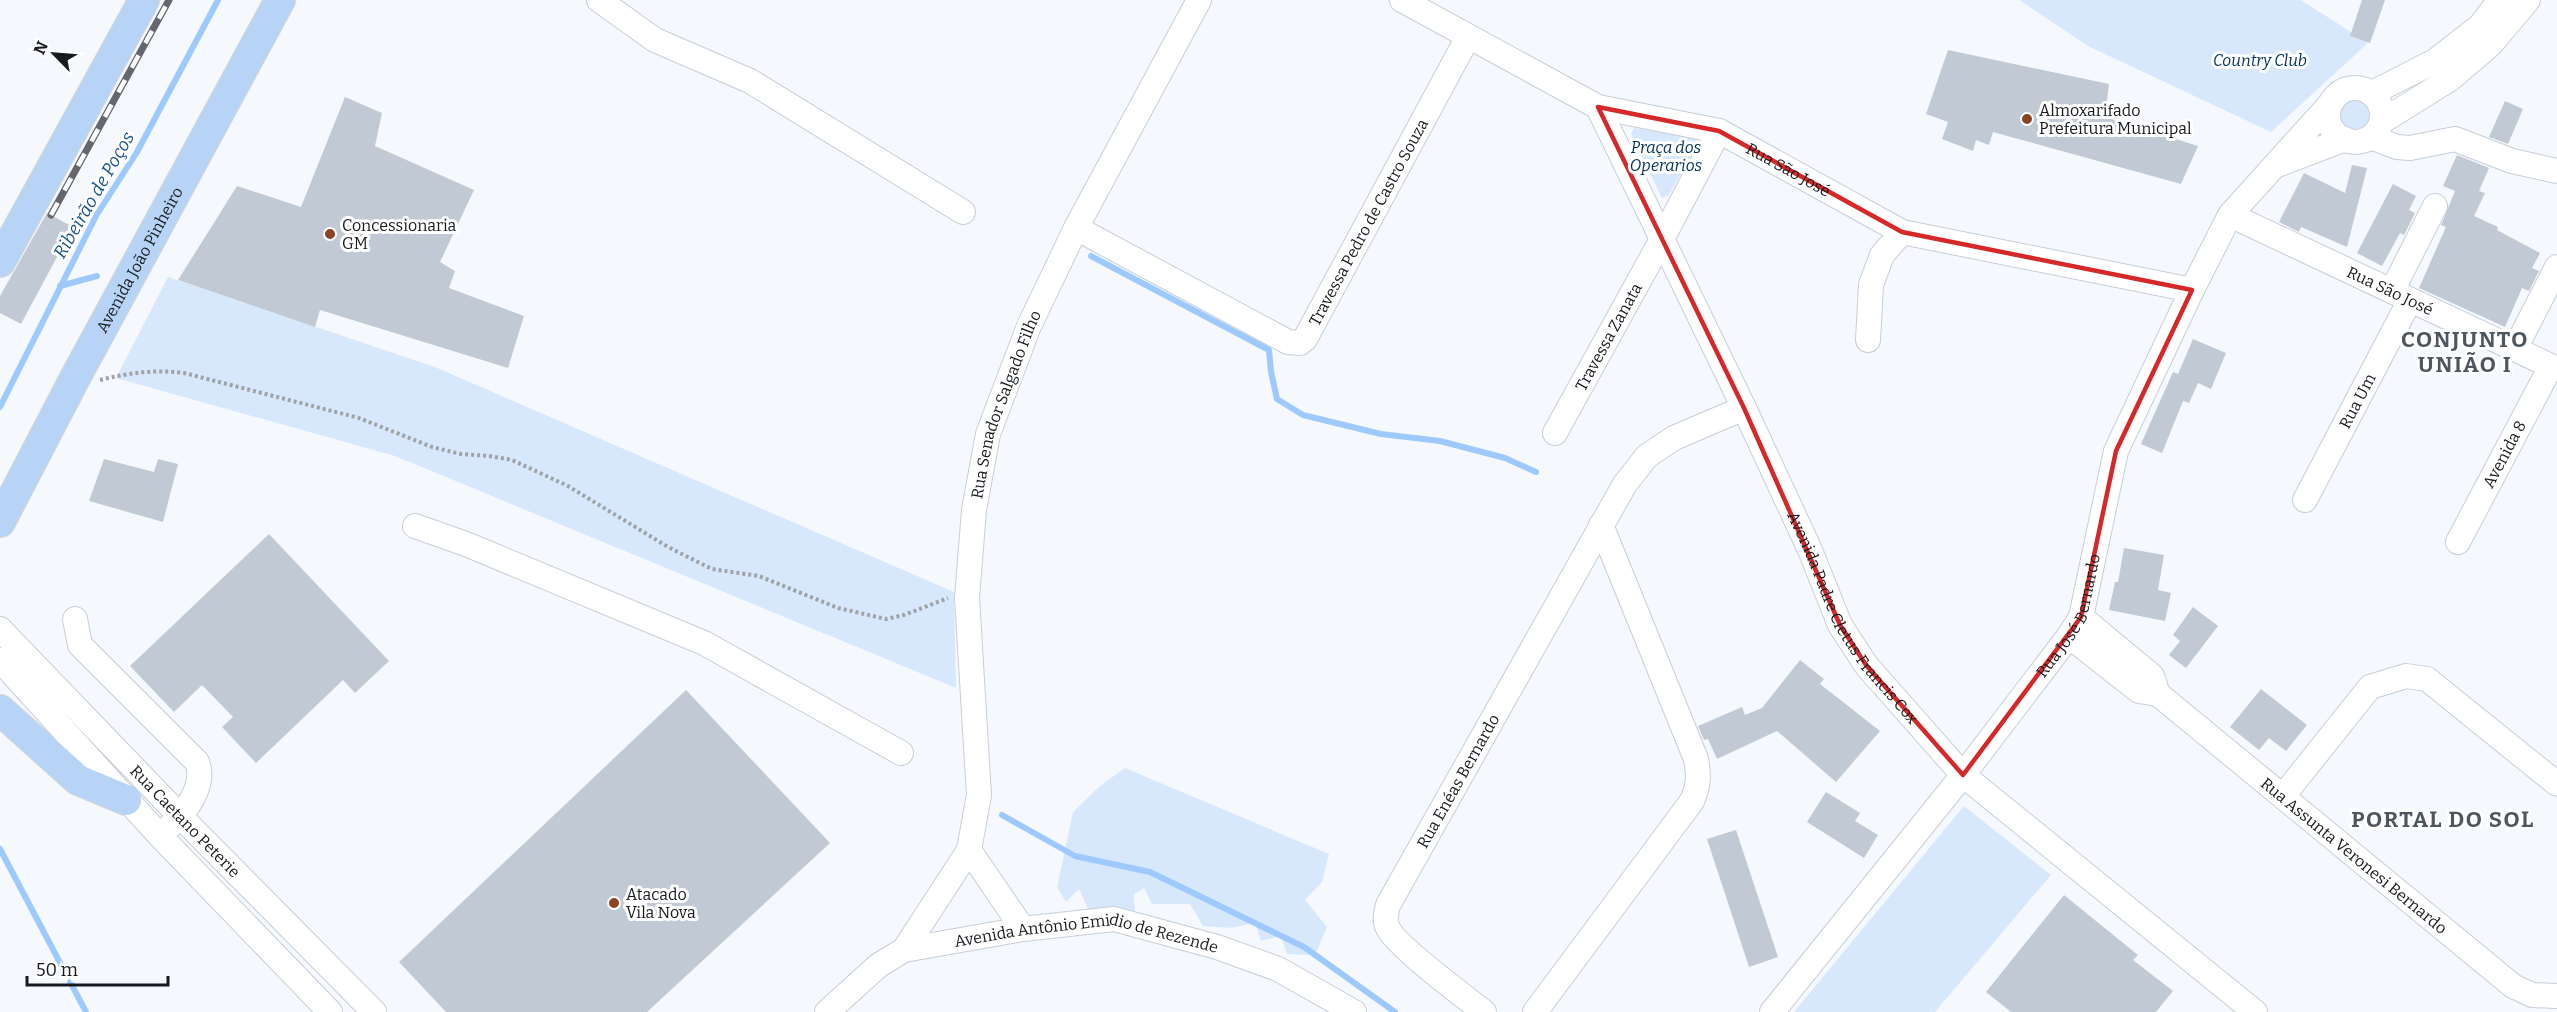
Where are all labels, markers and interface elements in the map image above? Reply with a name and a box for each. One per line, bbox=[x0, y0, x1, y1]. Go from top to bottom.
north arrow bbox=[24, 24, 84, 84]
text: N bbox=[30, 38, 52, 57]
park label: Country Club bbox=[2213, 51, 2307, 70]
place label: Almoxarifado Prefeitura Municipal bbox=[2039, 101, 2192, 138]
marker: Almoxarifado Prefeitura Municipal bbox=[2020, 112, 2034, 126]
street label: Travessa Pedro de Castro Souza bbox=[1305, 115, 1432, 329]
water label: Ribeirão de Poços bbox=[49, 127, 139, 262]
park label: Praça dos Operarios bbox=[1630, 138, 1703, 175]
street label: Rua São José bbox=[1743, 139, 1834, 201]
street label: Avenida João Pinheiro bbox=[92, 184, 187, 336]
place label: Concessionaria GM bbox=[342, 216, 456, 253]
marker: Concessionaria GM bbox=[323, 227, 337, 241]
street label: Rua São José bbox=[2344, 262, 2436, 319]
street label: Travessa Zanata bbox=[1571, 280, 1646, 394]
street label: Rua Senador Salgado Filho bbox=[967, 307, 1045, 500]
district label: CONJUNTO UNIÃO I bbox=[2401, 326, 2529, 378]
street label: Rua Um bbox=[2335, 370, 2380, 432]
street label: Avenida 8 bbox=[2479, 417, 2530, 491]
street label: Avenida Padre Cletus Francis Cox bbox=[1783, 509, 1922, 728]
street label: Rua José Bernardo bbox=[2032, 552, 2104, 681]
street label: Rua Enéas Bernardo bbox=[1413, 711, 1503, 851]
street label: Rua Caetano Peterie bbox=[126, 761, 244, 881]
street label: Rua Assunta Veronesi Bernardo bbox=[2257, 774, 2451, 938]
district label: PORTAL DO SOL bbox=[2351, 806, 2535, 833]
place label: Atacado Vila Nova bbox=[626, 885, 696, 922]
marker: Atacado Vila Nova bbox=[607, 896, 621, 910]
street label: Avenida Antônio Emidio de Rezende bbox=[953, 909, 1220, 957]
scale bar bbox=[27, 949, 168, 987]
text: 50 m bbox=[36, 959, 78, 981]

